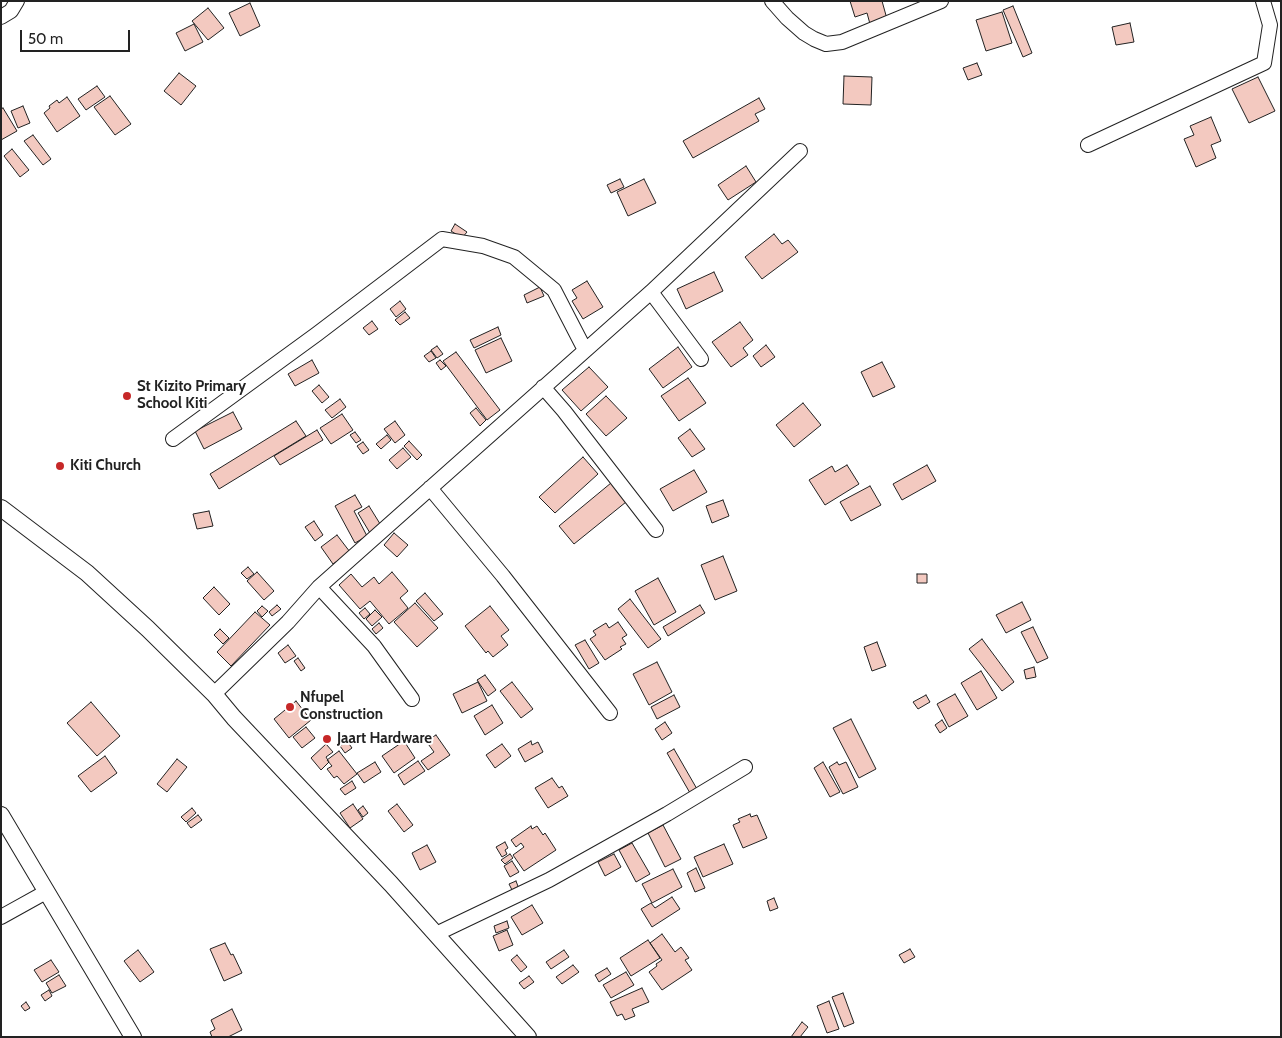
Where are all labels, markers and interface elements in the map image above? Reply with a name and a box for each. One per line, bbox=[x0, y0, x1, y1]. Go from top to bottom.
scale bar bbox=[22, 20, 132, 52]
text: 50 m bbox=[28, 30, 63, 48]
place label: St Kizito Primary School Kiti bbox=[137, 378, 246, 413]
marker: St Kizito Primary School Kiti bbox=[121, 390, 133, 402]
place label: Kiti Church bbox=[70, 457, 141, 475]
marker: Kiti Church bbox=[54, 460, 66, 472]
place label: Nfupel Construction bbox=[300, 689, 383, 724]
marker: Nfupel Construction bbox=[284, 701, 296, 713]
place label: Jaart Hardware bbox=[337, 730, 432, 748]
marker: Jaart Hardware bbox=[321, 733, 333, 745]

